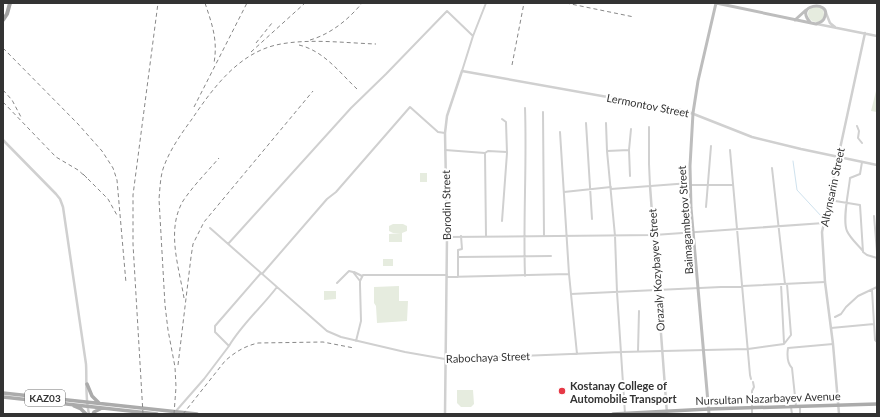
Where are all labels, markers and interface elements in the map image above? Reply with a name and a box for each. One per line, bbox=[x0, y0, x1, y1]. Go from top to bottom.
street label: Lermontov Street bbox=[606, 91, 690, 119]
street label: Altynsarin Street bbox=[817, 146, 847, 228]
street label: Baimagambetov Street bbox=[675, 165, 695, 275]
street label: Borodin Street bbox=[439, 170, 453, 240]
street label: Orazaly Kozybayev Street bbox=[645, 208, 667, 332]
street label: Rabochaya Street bbox=[446, 349, 530, 365]
place label: Kostanay College of Automobile Transport bbox=[569, 379, 677, 405]
marker: Kostanay College of Automobile Transport bbox=[557, 386, 567, 396]
street label: Nursultan Nazarbayev Avenue bbox=[695, 389, 841, 407]
road number: KАZ03 bbox=[25, 390, 65, 406]

